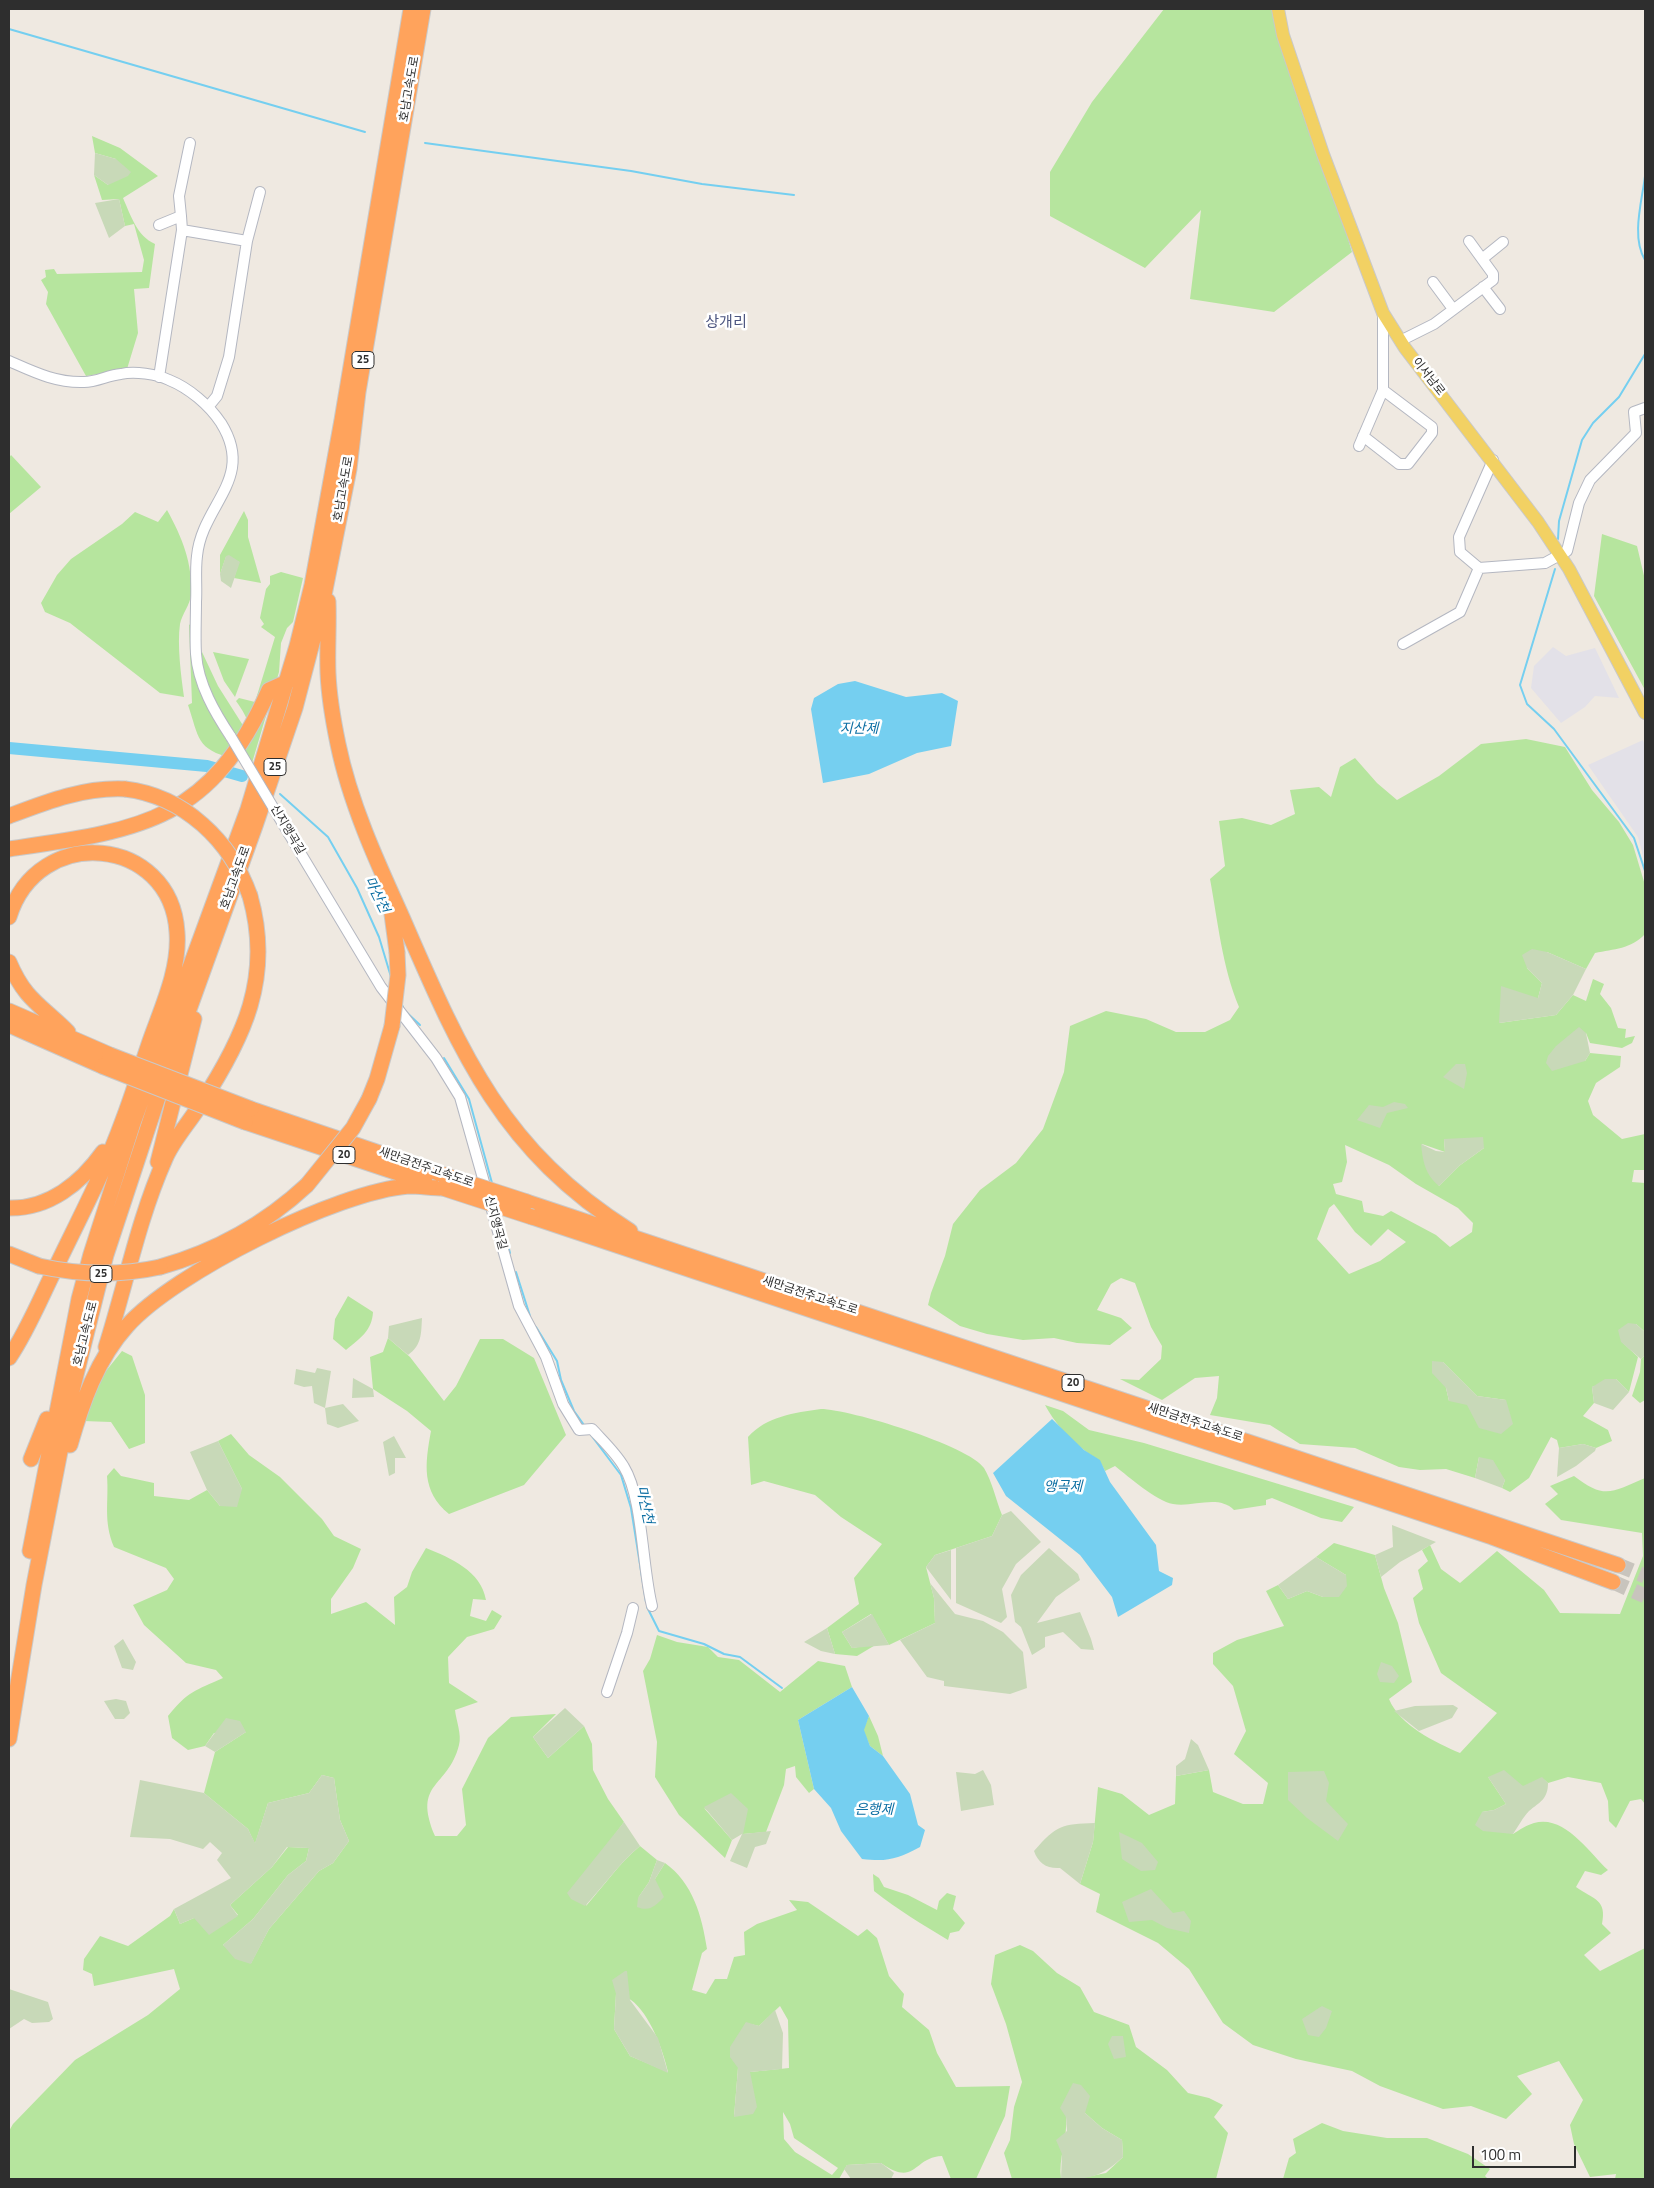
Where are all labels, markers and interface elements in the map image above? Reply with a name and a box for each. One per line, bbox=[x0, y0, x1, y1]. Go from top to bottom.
street label: 호남고속도로 bbox=[397, 55, 423, 123]
district label: 상개리 bbox=[705, 314, 747, 332]
road number: 25 bbox=[352, 352, 374, 368]
street label: 이서남로 bbox=[1409, 355, 1447, 399]
street label: 호남고속도로 bbox=[331, 455, 357, 523]
water label: 지산제 bbox=[840, 722, 878, 738]
road number: 25 bbox=[264, 759, 286, 776]
street label: 신지앵곡길 bbox=[267, 803, 307, 857]
street label: 호남고속도로 bbox=[218, 844, 254, 912]
water label: 마산천 bbox=[360, 874, 392, 916]
street label: 새만금전주고속도로 bbox=[377, 1145, 475, 1191]
road number: 20 bbox=[333, 1146, 355, 1164]
street label: 신지앵곡길 bbox=[481, 1194, 509, 1252]
road number: 25 bbox=[90, 1266, 112, 1282]
street label: 새만금전주고속도로 bbox=[761, 1274, 859, 1318]
street label: 호남고속도로 bbox=[71, 1300, 101, 1368]
road number: 20 bbox=[1062, 1375, 1084, 1392]
street label: 새만금전주고속도로 bbox=[1146, 1401, 1244, 1445]
water label: 앵곡제 bbox=[1044, 1480, 1082, 1496]
water label: 마산천 bbox=[632, 1484, 656, 1526]
water label: 은행제 bbox=[855, 1803, 893, 1819]
scale bar bbox=[1474, 2136, 1578, 2168]
text: 100 m bbox=[1480, 2143, 1521, 2166]

